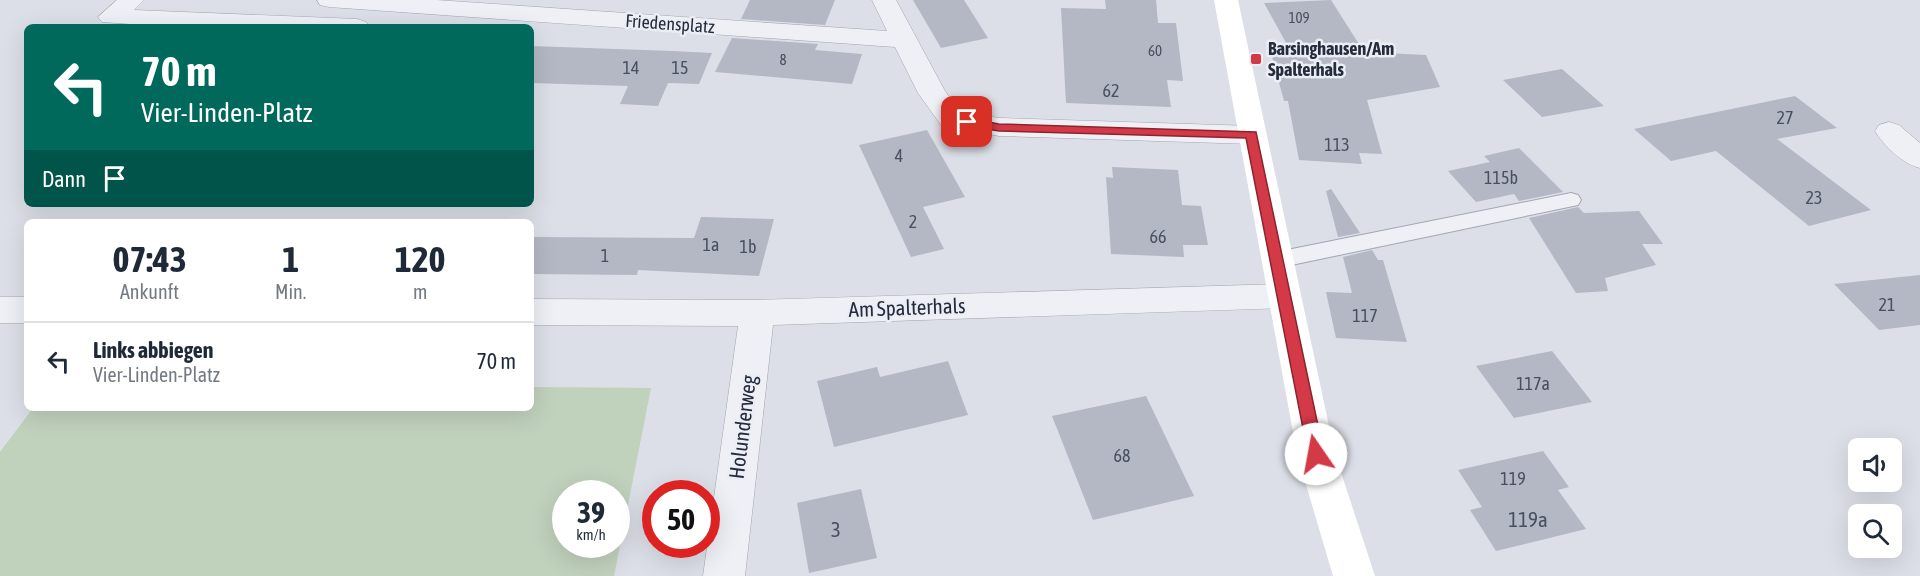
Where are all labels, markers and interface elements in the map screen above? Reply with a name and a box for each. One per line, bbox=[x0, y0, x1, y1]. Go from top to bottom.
house number: 109 bbox=[1288, 9, 1310, 26]
street label: Friedensplatz bbox=[625, 10, 716, 37]
place label: Barsinghausen/Am Spalterhals bbox=[1268, 38, 1394, 80]
house number: 60 bbox=[1148, 42, 1162, 59]
text: 70 m bbox=[141, 47, 216, 95]
icon: left bbox=[42, 48, 120, 126]
house number: 8 bbox=[779, 51, 787, 68]
marker: Barsinghausen/Am Spalterhals bbox=[1249, 52, 1263, 66]
house number: 14 bbox=[623, 57, 639, 78]
house number: 15 bbox=[672, 57, 688, 78]
house number: 62 bbox=[1103, 80, 1119, 101]
pin bbox=[941, 96, 992, 147]
text: Vier-Linden-Platz bbox=[141, 97, 313, 128]
icon: arrive bbox=[950, 105, 983, 138]
house number: 27 bbox=[1777, 107, 1793, 128]
house number: 113 bbox=[1324, 134, 1350, 155]
house number: 4 bbox=[895, 145, 903, 166]
icon: arrive bbox=[98, 162, 131, 195]
text: Dann bbox=[42, 166, 86, 192]
house number: 115b bbox=[1484, 167, 1518, 188]
house number: 23 bbox=[1806, 187, 1822, 208]
house number: 2 bbox=[909, 211, 917, 232]
house number: 66 bbox=[1150, 226, 1166, 247]
house number: 1a bbox=[703, 234, 719, 255]
house number: 1b bbox=[740, 236, 757, 257]
text: 07:43 bbox=[112, 238, 187, 280]
text: 1 bbox=[282, 238, 299, 280]
text: 120 bbox=[395, 238, 446, 280]
house number: 1 bbox=[601, 245, 609, 266]
text: Ankunft bbox=[120, 280, 179, 303]
text: Min. bbox=[275, 280, 306, 303]
text: m bbox=[413, 280, 427, 303]
street label: Am Spalterhals bbox=[848, 293, 966, 321]
house number: 21 bbox=[1879, 294, 1895, 315]
house number: 117 bbox=[1352, 305, 1378, 326]
text: Links abbiegen bbox=[93, 337, 214, 363]
icon: left bbox=[42, 345, 75, 378]
text: 70 m bbox=[476, 348, 516, 374]
text: Vier-Linden-Platz bbox=[93, 363, 220, 386]
house number: 117a bbox=[1516, 373, 1550, 394]
street label: Holunderweg bbox=[724, 374, 760, 480]
position arrow bbox=[1284, 422, 1348, 486]
map controls bbox=[1848, 438, 1902, 558]
button: sound bbox=[1848, 438, 1902, 492]
house number: 68 bbox=[1114, 445, 1130, 466]
house number: 119 bbox=[1500, 468, 1526, 489]
speed limit sign: 50 bbox=[642, 480, 720, 558]
text: 39 bbox=[577, 495, 605, 529]
button: search bbox=[1848, 504, 1902, 558]
house number: 119a bbox=[1508, 507, 1548, 531]
house number: 3 bbox=[831, 517, 841, 541]
text: km/h bbox=[576, 526, 606, 543]

